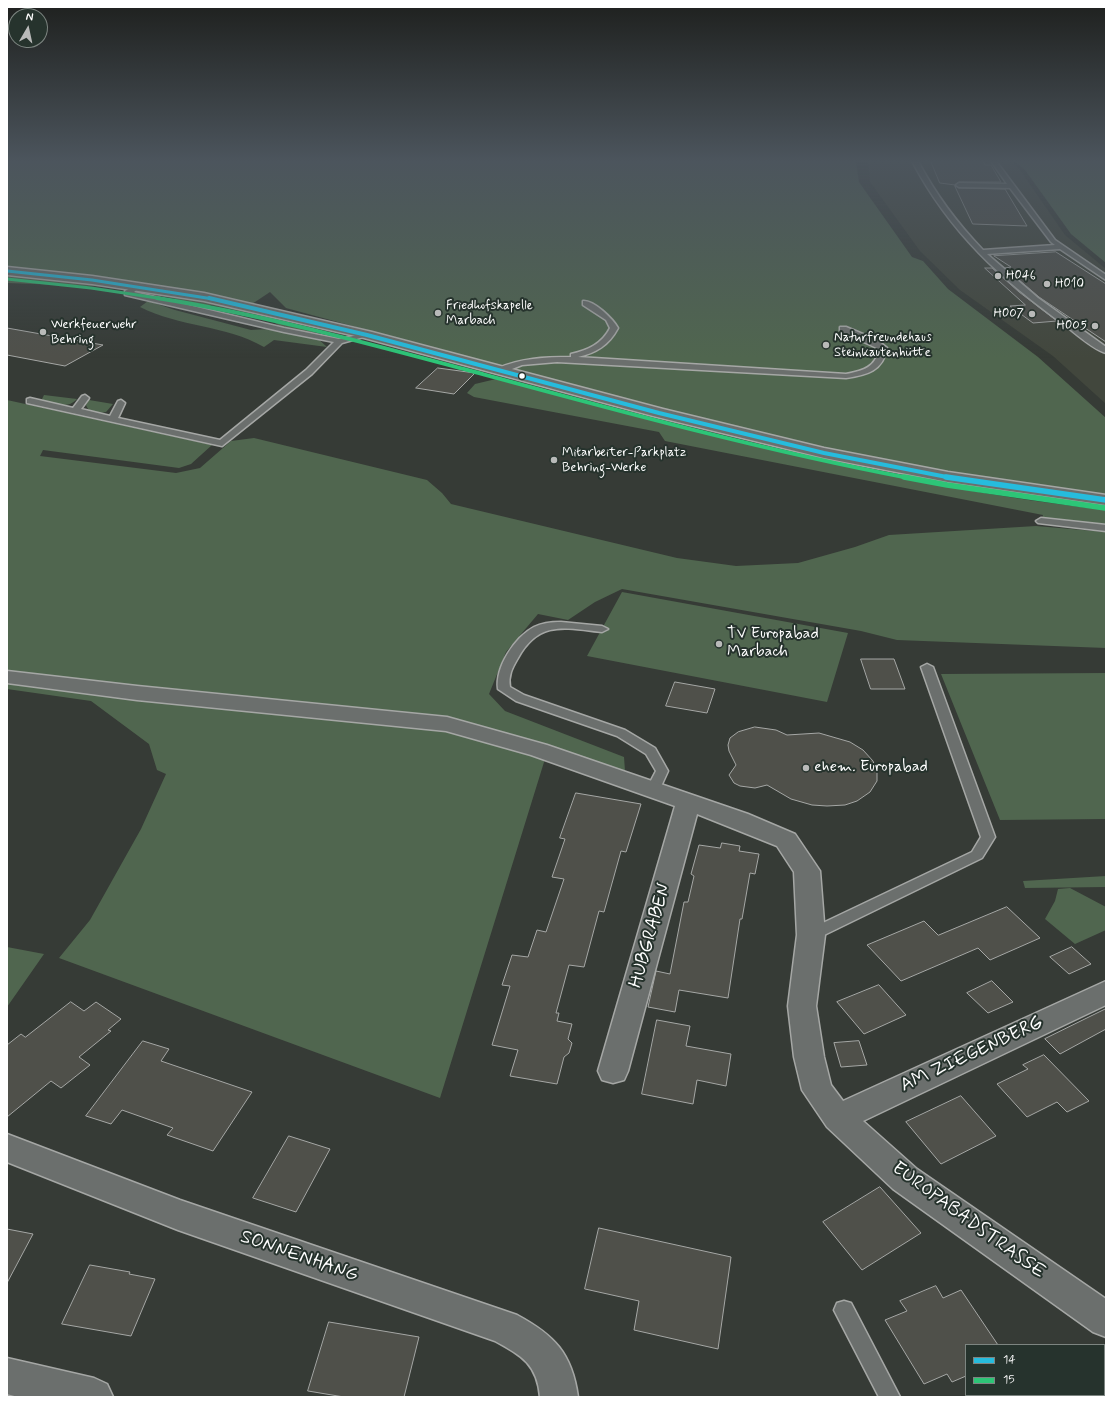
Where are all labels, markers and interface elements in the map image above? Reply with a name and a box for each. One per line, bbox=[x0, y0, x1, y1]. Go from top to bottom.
north arrow bbox=[8, 8, 48, 48]
text: N bbox=[25, 10, 34, 25]
place label: H046 bbox=[1006, 268, 1036, 284]
marker: H046 bbox=[993, 271, 1003, 281]
place label: H010 bbox=[1055, 276, 1084, 292]
marker: H010 bbox=[1042, 279, 1052, 289]
place label: Friedhofskapelle Marbach bbox=[446, 298, 533, 329]
place label: H007 bbox=[994, 306, 1024, 322]
marker: Friedhofskapelle Marbach bbox=[433, 308, 443, 318]
marker: H007 bbox=[1027, 309, 1037, 319]
place label: Werkfeuerwehr Behring bbox=[51, 317, 137, 348]
place label: H005 bbox=[1057, 318, 1087, 334]
marker: H005 bbox=[1090, 321, 1100, 331]
marker: Werkfeuerwehr Behring bbox=[38, 327, 48, 337]
place label: Naturfreundehaus Steinkautenhütte bbox=[834, 330, 932, 361]
marker: Naturfreundehaus Steinkautenhütte bbox=[821, 340, 831, 350]
unlabelled marker bbox=[517, 371, 527, 381]
place label: Mitarbeiter-Parkplatz Behring-Werke bbox=[562, 445, 686, 476]
marker: Mitarbeiter-Parkplatz Behring-Werke bbox=[549, 455, 559, 465]
place label: TV Europabad Marbach bbox=[727, 625, 819, 663]
marker: TV Europabad Marbach bbox=[714, 639, 724, 649]
place label: ehem. Europabad bbox=[814, 758, 928, 778]
marker: ehem. Europabad bbox=[801, 763, 811, 773]
street label: HUBGRABEN bbox=[625, 881, 677, 991]
street label: AM ZIEGENBERG bbox=[897, 1012, 1047, 1098]
street label: EUROPABADSTRASSE bbox=[887, 1158, 1049, 1284]
street label: SONNENHANG bbox=[237, 1226, 361, 1288]
legend bbox=[965, 1344, 1105, 1396]
text: 14 bbox=[1003, 1352, 1016, 1368]
text: 15 bbox=[1003, 1372, 1015, 1388]

